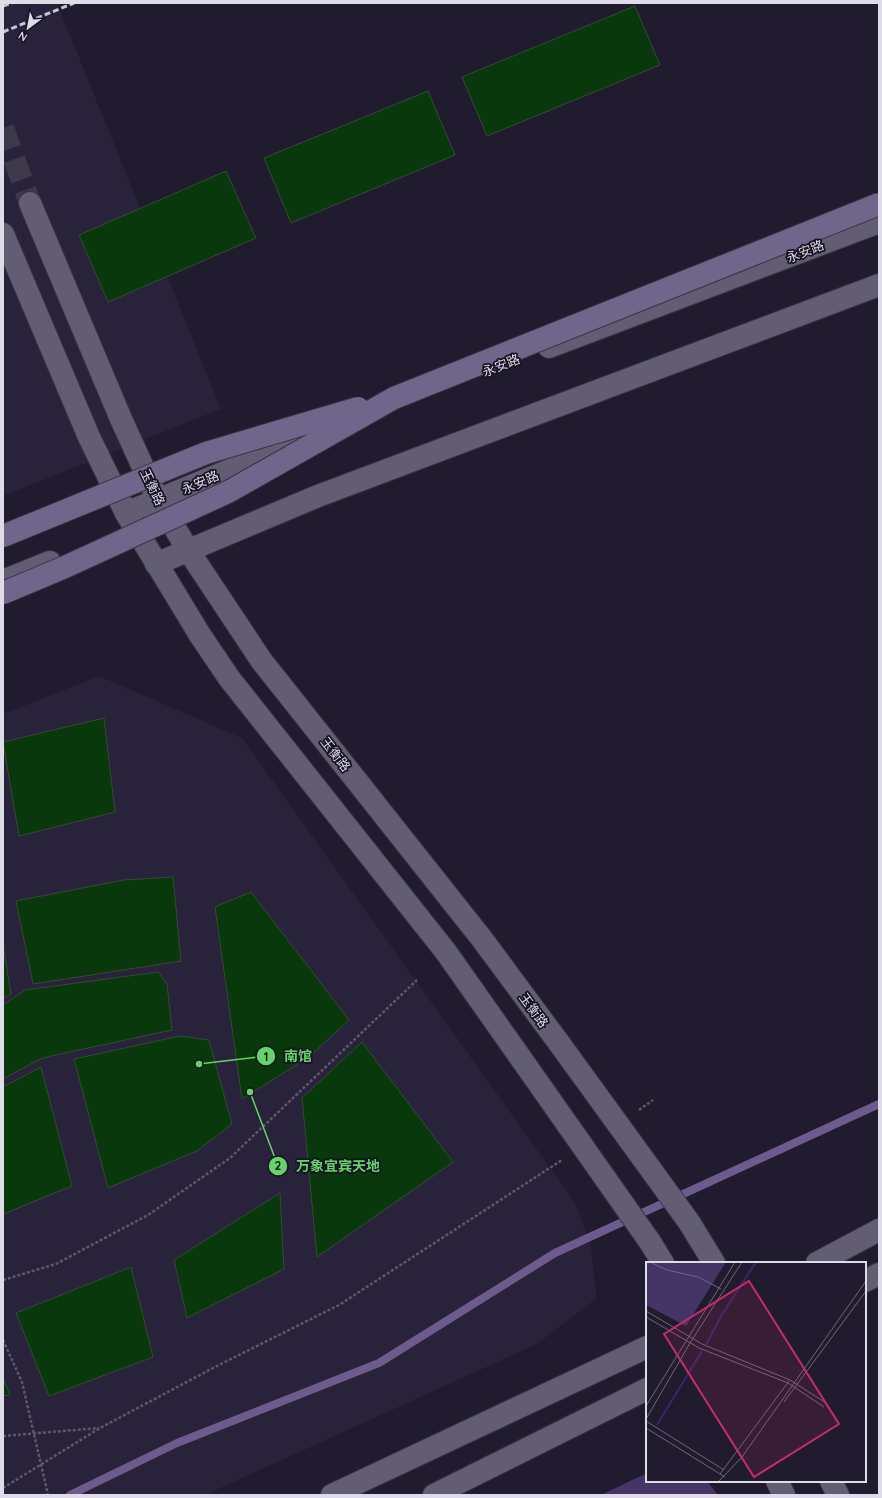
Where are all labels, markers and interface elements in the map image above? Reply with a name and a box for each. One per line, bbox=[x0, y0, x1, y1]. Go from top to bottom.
north arrow bbox=[8, 8, 48, 48]
text: N bbox=[16, 28, 30, 45]
street label: 永安路 bbox=[784, 237, 826, 265]
street label: 永安路 bbox=[480, 351, 522, 379]
street label: 玉衡路 bbox=[137, 466, 169, 508]
street label: 永安路 bbox=[179, 467, 221, 497]
street label: 玉衡路 bbox=[318, 734, 354, 774]
street label: 玉衡路 bbox=[516, 990, 552, 1030]
callout: 南馆 bbox=[256, 1043, 320, 1069]
text: 南馆 bbox=[284, 1047, 312, 1065]
text: 1 bbox=[264, 1049, 268, 1064]
callout: 万象宜宾天地 bbox=[268, 1153, 388, 1179]
text: 万象宜宾天地 bbox=[296, 1157, 380, 1175]
text: 2 bbox=[275, 1158, 282, 1173]
inset map bbox=[646, 1262, 866, 1482]

